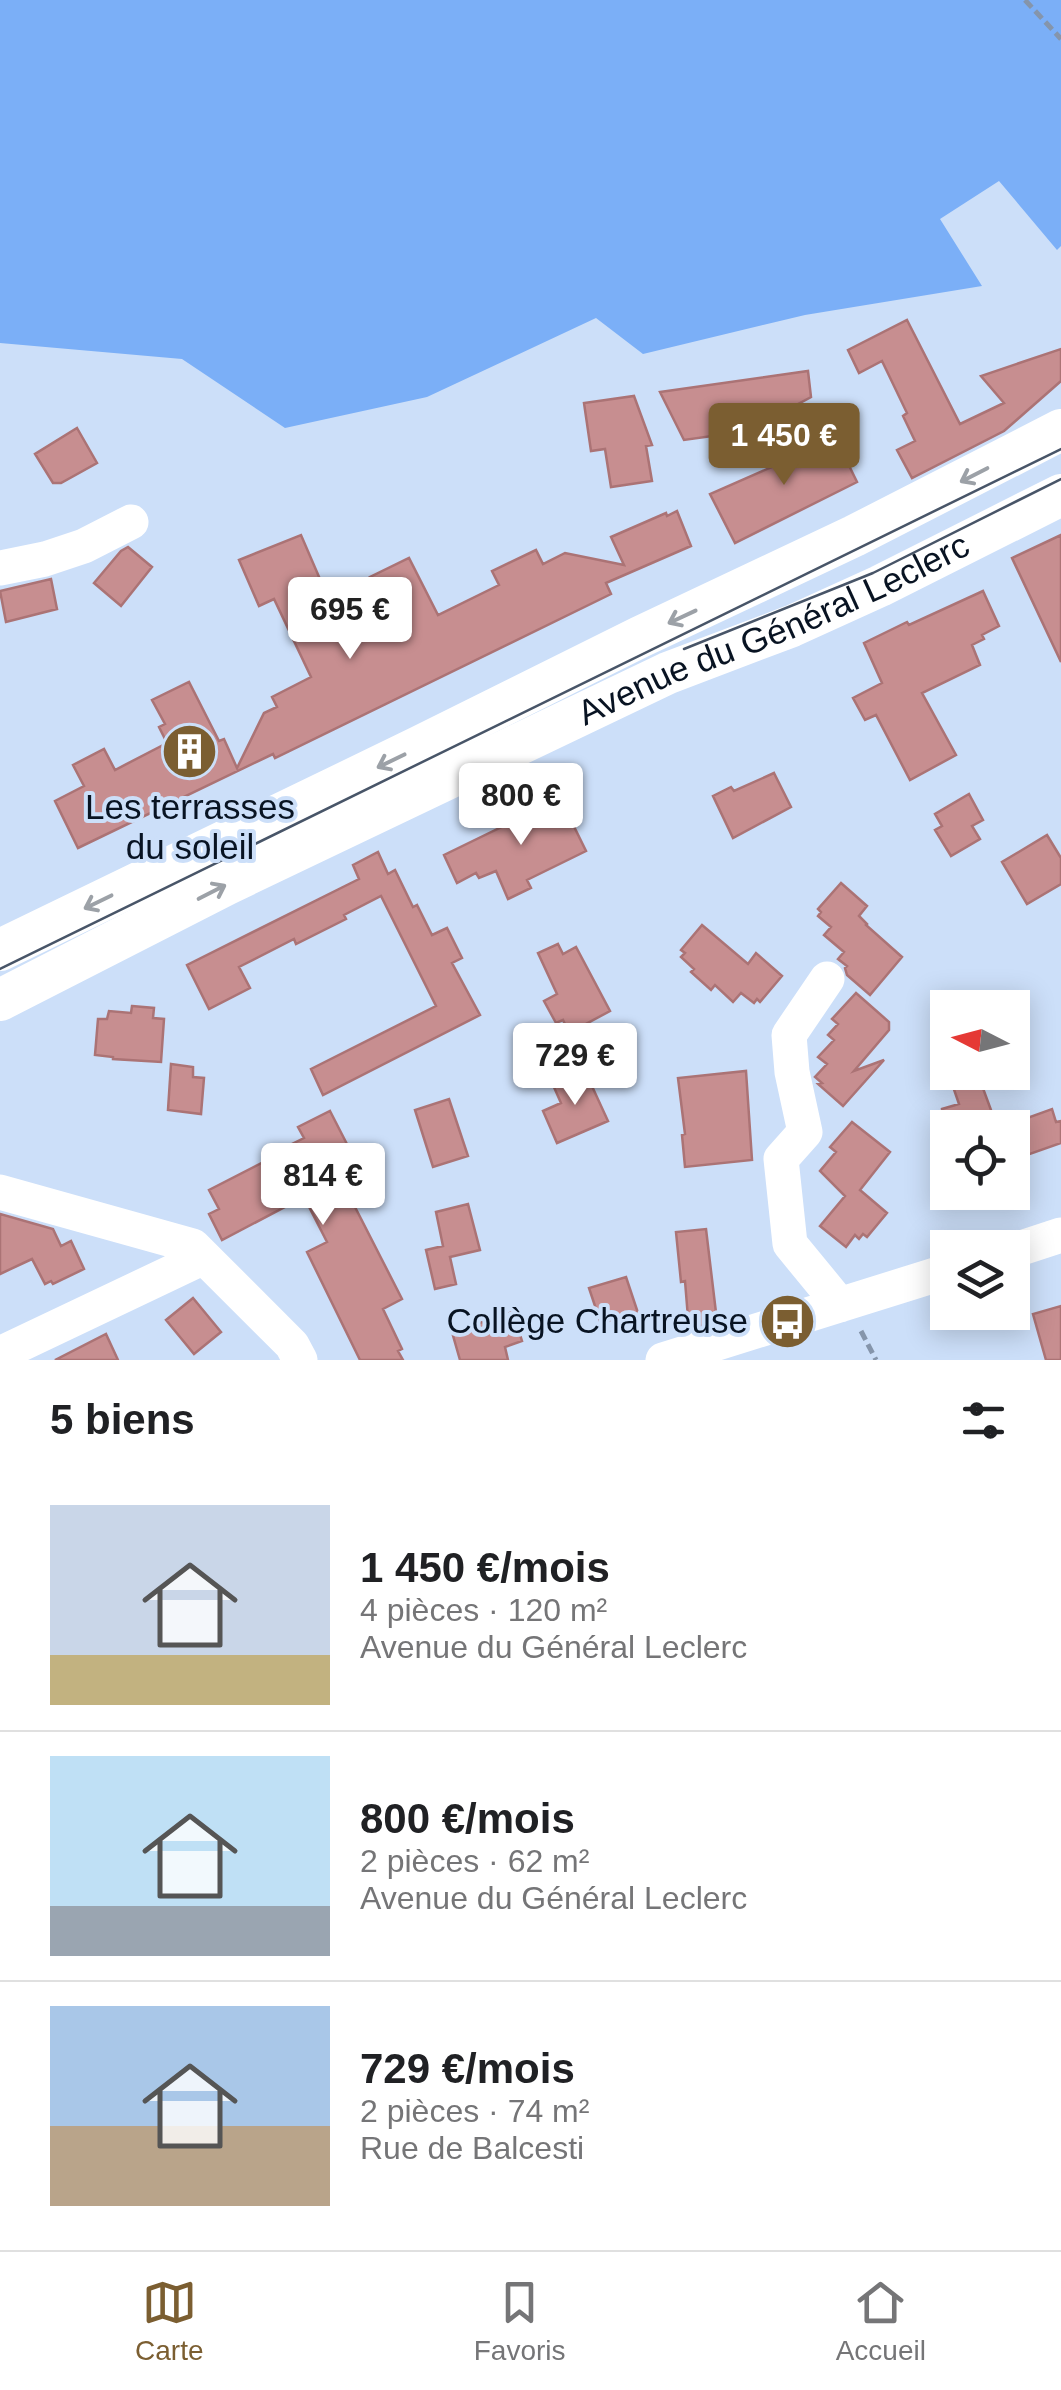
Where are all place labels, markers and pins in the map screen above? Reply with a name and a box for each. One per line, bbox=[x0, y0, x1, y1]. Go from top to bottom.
pin: 1 450 € bbox=[692, 403, 876, 488]
pin: 695 € bbox=[280, 577, 420, 662]
building icon: Les terrasses du soleil bbox=[160, 721, 220, 781]
pin: 800 € bbox=[451, 763, 591, 848]
place label: Les terrasses du soleil bbox=[85, 787, 295, 866]
pin: 729 € bbox=[505, 1023, 645, 1108]
pin: 814 € bbox=[253, 1143, 393, 1228]
bus stop icon: Collège Chartreuse bbox=[757, 1291, 817, 1351]
place label: Collège Chartreuse bbox=[446, 1301, 748, 1340]

